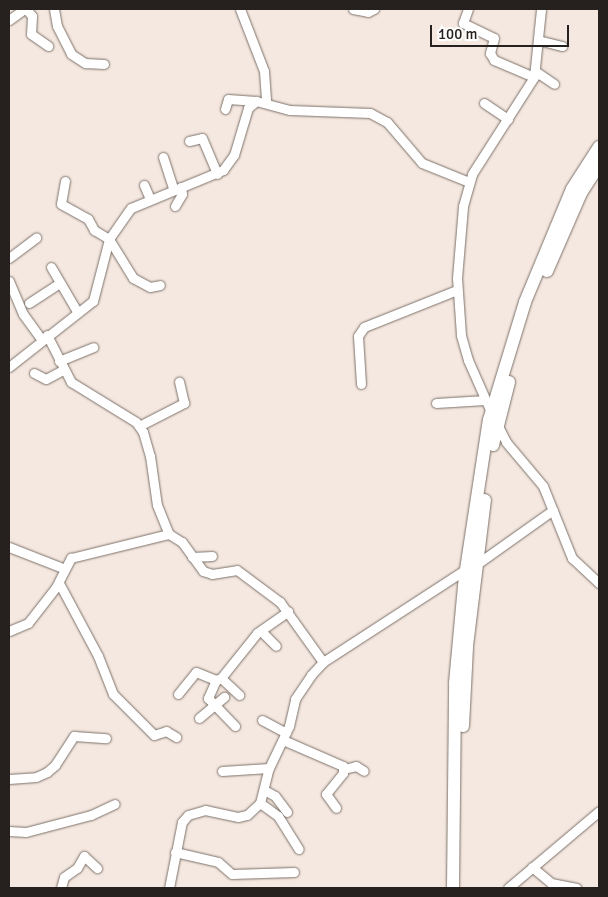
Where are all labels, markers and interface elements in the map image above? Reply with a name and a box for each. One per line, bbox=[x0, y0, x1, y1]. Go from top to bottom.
scale bar bbox=[433, 15, 572, 47]
text: 100 m bbox=[438, 25, 478, 43]

